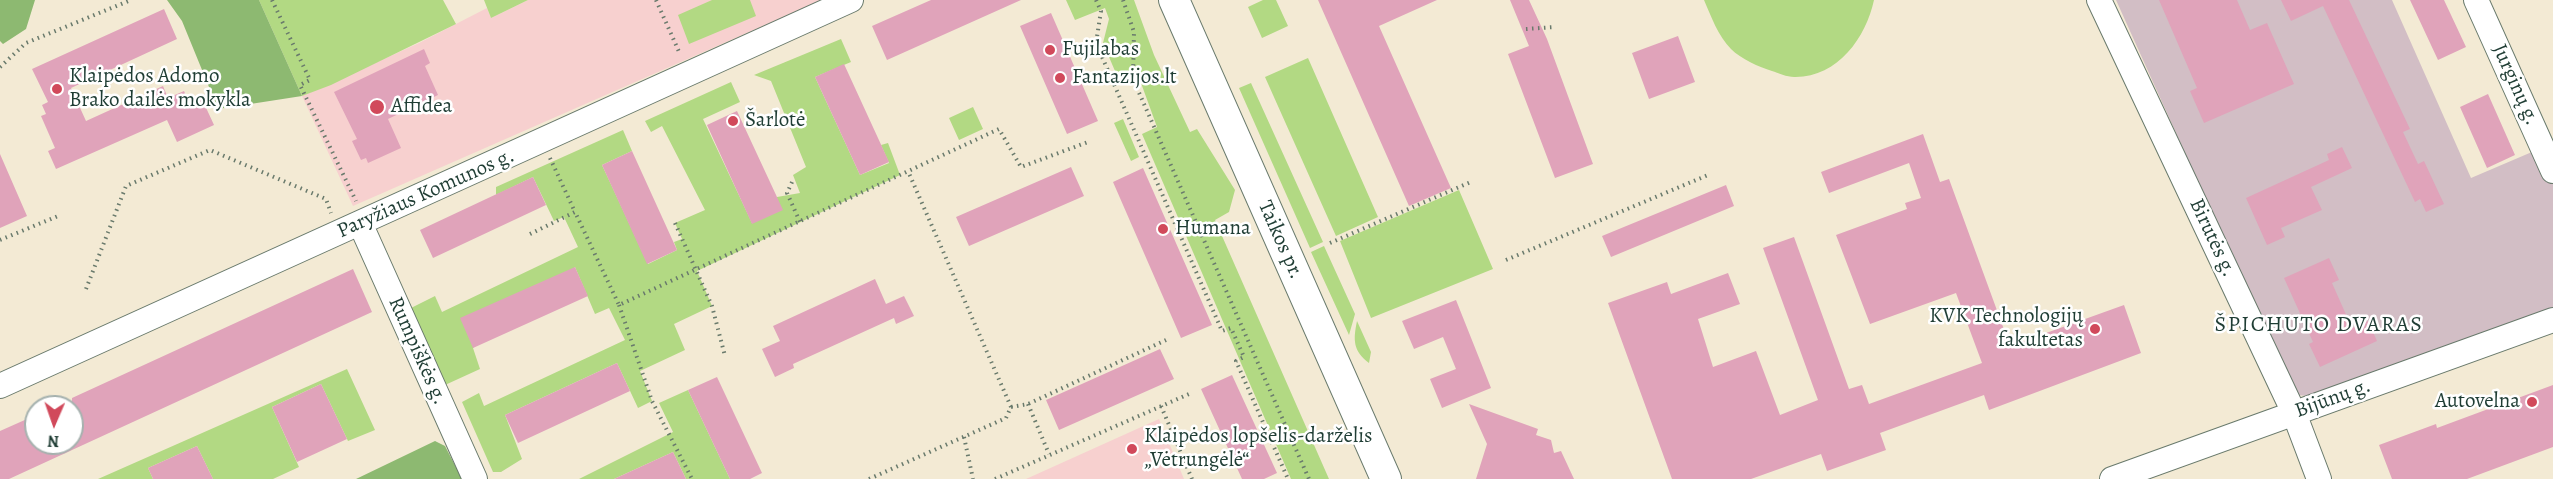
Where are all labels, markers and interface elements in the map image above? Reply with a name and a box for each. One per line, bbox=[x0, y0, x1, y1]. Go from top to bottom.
place label: Fujilabas bbox=[1062, 37, 1139, 63]
street label: Jurginų g. bbox=[2486, 41, 2544, 129]
marker: Fujilabas bbox=[1043, 43, 1057, 57]
place label: Klaipėdos Adomo Brako dailės mokykla bbox=[69, 64, 251, 114]
place label: Fantazijos.lt bbox=[1072, 65, 1177, 91]
marker: Fantazijos.lt bbox=[1053, 71, 1067, 85]
marker: Klaipėdos Adomo Brako dailės mokykla bbox=[50, 82, 64, 96]
place label: Affidea bbox=[391, 94, 452, 120]
marker: Affidea bbox=[368, 98, 386, 116]
place label: Šarlotė bbox=[745, 108, 805, 134]
marker: Šarlotė bbox=[726, 114, 740, 128]
street label: Paryžiaus Komunos g. bbox=[333, 144, 519, 244]
street label: Birutės g. bbox=[2183, 195, 2241, 281]
street label: Taikos pr. bbox=[1252, 197, 1308, 283]
place label: Humana bbox=[1175, 216, 1251, 242]
marker: Humana bbox=[1156, 222, 1170, 236]
street label: Rumpiškės g. bbox=[382, 293, 452, 409]
place label: KVK Technologijų fakultetas bbox=[1929, 304, 2083, 354]
district label: ŠPICHUTO DVARAS bbox=[2215, 313, 2423, 339]
marker: KVK Technologijų fakultetas bbox=[2088, 322, 2102, 336]
street label: Bijūnų g. bbox=[2292, 374, 2374, 424]
place label: Autovelna bbox=[2435, 389, 2520, 415]
north arrow bbox=[24, 395, 84, 455]
marker: Autovelna bbox=[2525, 395, 2539, 409]
place label: Klaipėdos lopšelis-darželis „Vėtrungėlė“ bbox=[1144, 424, 1373, 474]
text: N bbox=[47, 430, 60, 452]
marker: Klaipėdos lopšelis-darželis „Vėtrungėlė“ bbox=[1125, 442, 1139, 456]

